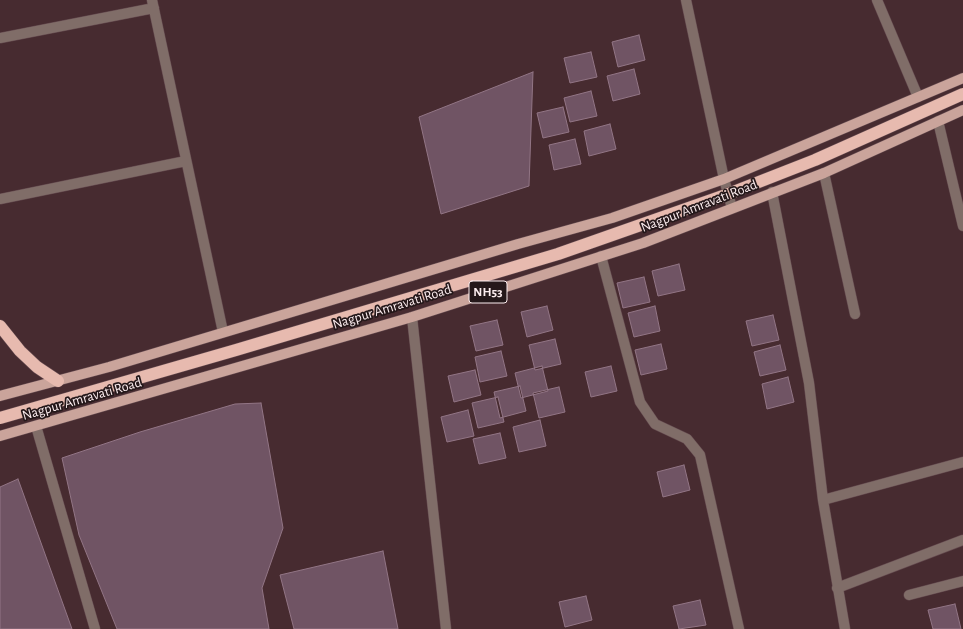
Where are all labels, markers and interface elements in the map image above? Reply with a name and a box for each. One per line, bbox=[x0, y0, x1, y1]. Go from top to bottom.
street label: Nagpur Amravati Road bbox=[638, 176, 760, 236]
street label: Nagpur Amravati Road bbox=[331, 281, 453, 333]
road number: NH53 bbox=[469, 281, 507, 303]
street label: Nagpur Amravati Road bbox=[20, 374, 144, 424]

